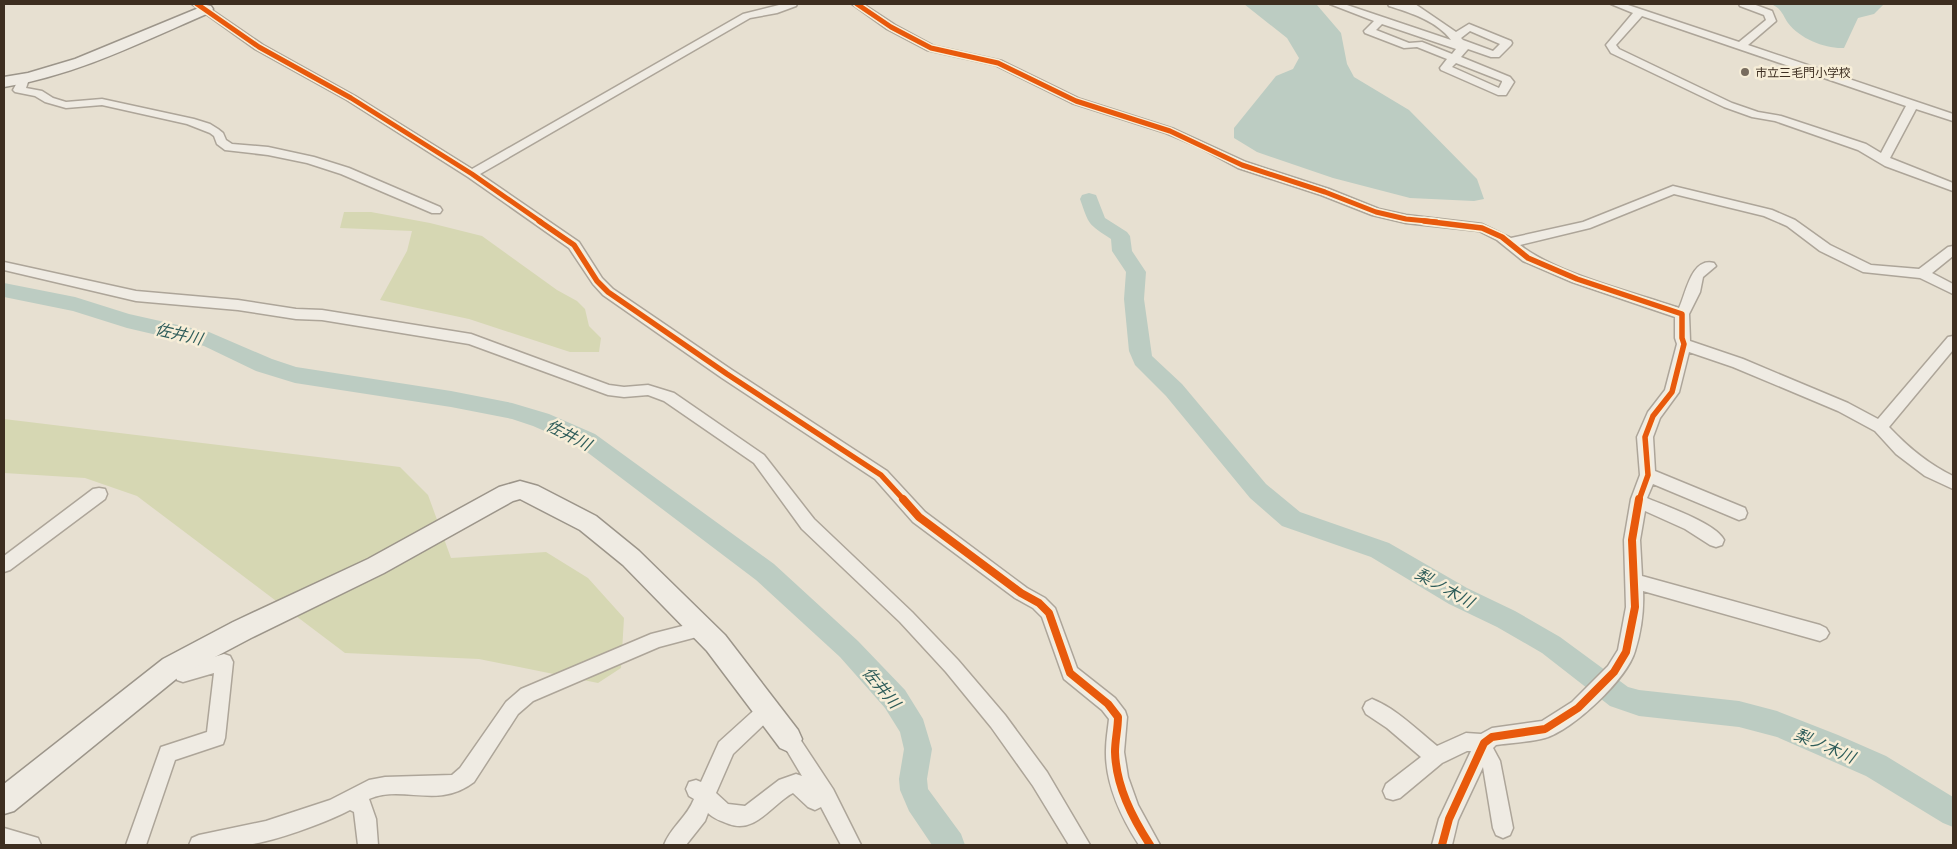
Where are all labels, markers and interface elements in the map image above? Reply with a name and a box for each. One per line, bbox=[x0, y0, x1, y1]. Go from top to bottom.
place label: 市立三毛門小学校 bbox=[1755, 64, 1851, 80]
marker: 市立三毛門小学校 bbox=[1739, 66, 1751, 78]
water label: 佐井川 bbox=[153, 317, 207, 349]
water label: 佐井川 bbox=[543, 414, 597, 455]
water label: 梨ノ木川 bbox=[1412, 562, 1480, 613]
water label: 佐井川 bbox=[859, 662, 907, 714]
water label: 梨ノ木川 bbox=[1791, 723, 1860, 768]

